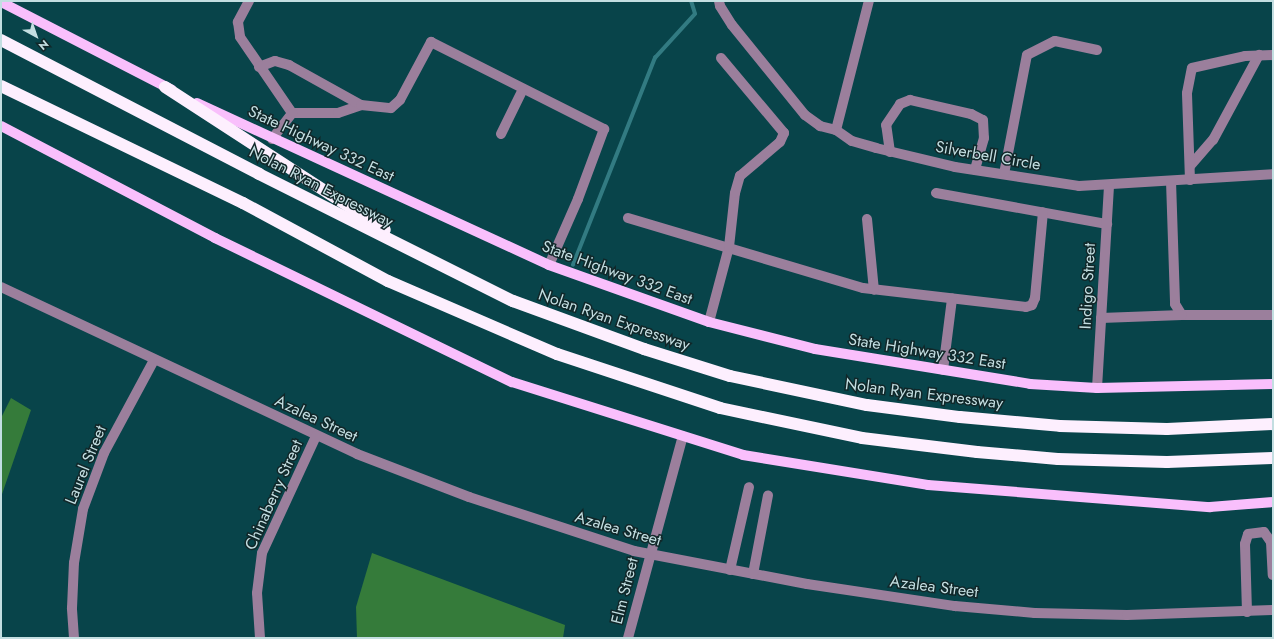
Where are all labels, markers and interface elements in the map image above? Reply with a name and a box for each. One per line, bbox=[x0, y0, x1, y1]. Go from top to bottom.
north arrow bbox=[16, 16, 56, 56]
text: N bbox=[35, 36, 52, 54]
street label: State Highway 332 East bbox=[245, 102, 397, 186]
street label: Silverbell Circle bbox=[934, 137, 1042, 175]
street label: Nolan Ryan Expressway bbox=[246, 142, 396, 232]
street label: State Highway 332 East bbox=[539, 237, 695, 309]
street label: Indigo Street bbox=[1076, 242, 1100, 330]
street label: Nolan Ryan Expressway bbox=[536, 285, 692, 355]
street label: State Highway 332 East bbox=[847, 330, 1007, 374]
street label: Nolan Ryan Expressway bbox=[844, 375, 1004, 413]
street label: Azalea Street bbox=[272, 391, 360, 447]
street label: Laurel Street bbox=[61, 423, 111, 507]
street label: Chinaberry Street bbox=[241, 437, 307, 553]
street label: Azalea Street bbox=[573, 508, 663, 550]
street label: Elm Street bbox=[607, 556, 643, 626]
street label: Azalea Street bbox=[889, 572, 979, 602]

